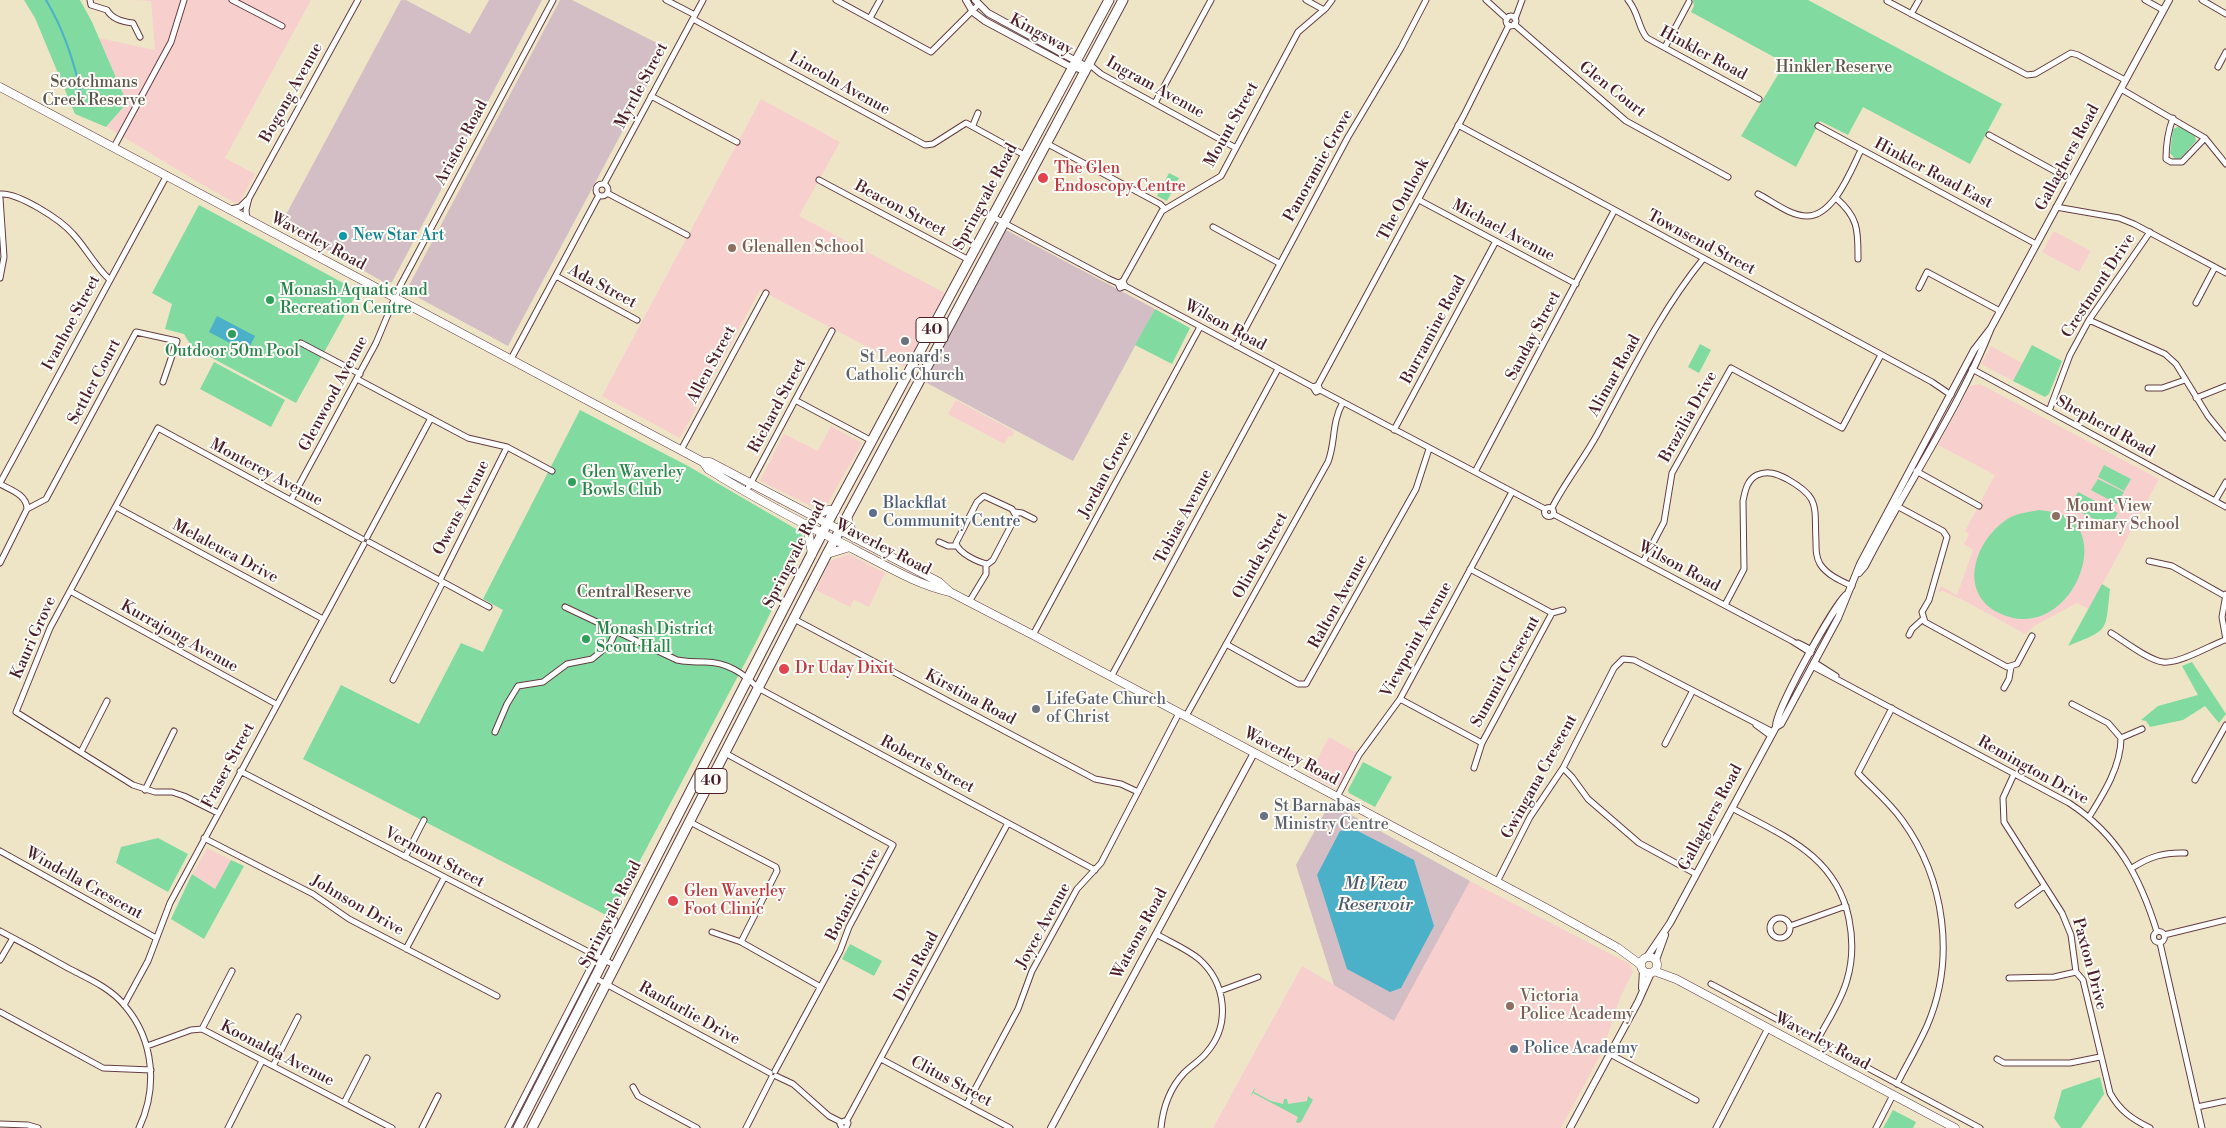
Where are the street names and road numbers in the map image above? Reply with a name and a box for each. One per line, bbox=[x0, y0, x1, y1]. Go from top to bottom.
street label: Kingsway bbox=[1006, 10, 1076, 60]
street label: Hinkler Road bbox=[1656, 23, 1750, 85]
street label: Bogong Avenue bbox=[257, 40, 327, 146]
street label: Myrtle Street bbox=[611, 40, 673, 132]
street label: Lincoln Avenue bbox=[785, 48, 893, 120]
street label: Ingram Avenue bbox=[1103, 53, 1207, 123]
street label: Glen Court bbox=[1575, 58, 1649, 122]
street label: Mount Street bbox=[1201, 79, 1263, 171]
street label: Aristoc Road bbox=[432, 97, 492, 189]
street label: Gallaghers Road bbox=[2032, 102, 2104, 214]
street label: Panoramic Grove bbox=[1280, 107, 1358, 225]
street label: Hinkler Road East bbox=[1871, 135, 1995, 213]
street label: Springvale Road bbox=[950, 140, 1022, 254]
street label: The Outlook bbox=[1374, 156, 1434, 244]
street label: Beacon Street bbox=[851, 177, 949, 241]
street label: Michael Avenue bbox=[1448, 196, 1558, 266]
street label: Townsend Street bbox=[1644, 206, 1758, 280]
street label: Waverley Road bbox=[267, 209, 369, 275]
street label: Crestmont Drive bbox=[2058, 230, 2140, 342]
street label: Ada Street bbox=[565, 261, 639, 313]
street label: Ivanhoe Street bbox=[39, 272, 105, 374]
street label: Burramine Road bbox=[1397, 273, 1471, 387]
street label: Sanday Street bbox=[1502, 288, 1566, 384]
street label: Wilson Road bbox=[1181, 296, 1269, 356]
road number: 40 bbox=[916, 318, 948, 342]
street label: Allen Street bbox=[684, 323, 740, 407]
street label: Alimar Road bbox=[1585, 332, 1645, 420]
street label: Glenwood Avenue bbox=[295, 333, 373, 455]
street label: Settler Court bbox=[64, 336, 126, 428]
street label: Richard Street bbox=[745, 355, 811, 457]
street label: Brazilia Drive bbox=[1656, 368, 1722, 466]
street label: Shepherd Road bbox=[2052, 392, 2158, 462]
street label: Jordan Grove bbox=[1075, 428, 1137, 522]
street label: Monterey Avenue bbox=[206, 435, 326, 511]
street label: Owens Avenue bbox=[430, 457, 494, 559]
street label: Tobias Avenue bbox=[1151, 466, 1217, 568]
street label: Springvale Road bbox=[760, 498, 830, 612]
street label: Olinda Street bbox=[1229, 509, 1293, 603]
street label: Melaleuca Drive bbox=[169, 516, 281, 588]
street label: Waverley Road bbox=[832, 516, 934, 580]
street label: Wilson Road bbox=[1635, 537, 1723, 597]
street label: Ralton Avenue bbox=[1305, 552, 1373, 652]
street label: Viewpoint Avenue bbox=[1377, 579, 1457, 701]
street label: Kauri Grove bbox=[7, 594, 61, 682]
street label: Kurrajong Avenue bbox=[117, 597, 241, 677]
street label: Summit Crescent bbox=[1467, 613, 1545, 731]
street label: Kirstina Road bbox=[921, 666, 1019, 730]
street label: Gwingana Crescent bbox=[1498, 712, 1582, 842]
street label: Fraser Street bbox=[198, 720, 260, 812]
street label: Waverley Road bbox=[1240, 724, 1342, 790]
street label: Roberts Street bbox=[877, 732, 977, 798]
street label: Remington Drive bbox=[1974, 733, 2092, 809]
street label: Gallaghers Road bbox=[1675, 762, 1747, 874]
road number: 40 bbox=[695, 768, 727, 794]
street label: Vermont Street bbox=[381, 824, 487, 892]
street label: Windella Crescent bbox=[22, 844, 146, 924]
street label: Botanic Drive bbox=[823, 846, 885, 944]
street label: Springvale Road bbox=[576, 858, 646, 972]
street label: Johnson Drive bbox=[307, 872, 407, 940]
street label: Joyce Avenue bbox=[1013, 880, 1075, 972]
street label: Watsons Road bbox=[1108, 885, 1172, 983]
street label: Paxton Drive bbox=[2068, 916, 2110, 1012]
street label: Dion Road bbox=[891, 929, 943, 1005]
street label: Ranfurlie Drive bbox=[635, 978, 743, 1050]
street label: Waverley Road bbox=[1771, 1009, 1873, 1075]
street label: Koonalda Avenue bbox=[217, 1017, 337, 1091]
street label: Clitus Street bbox=[907, 1053, 995, 1111]

